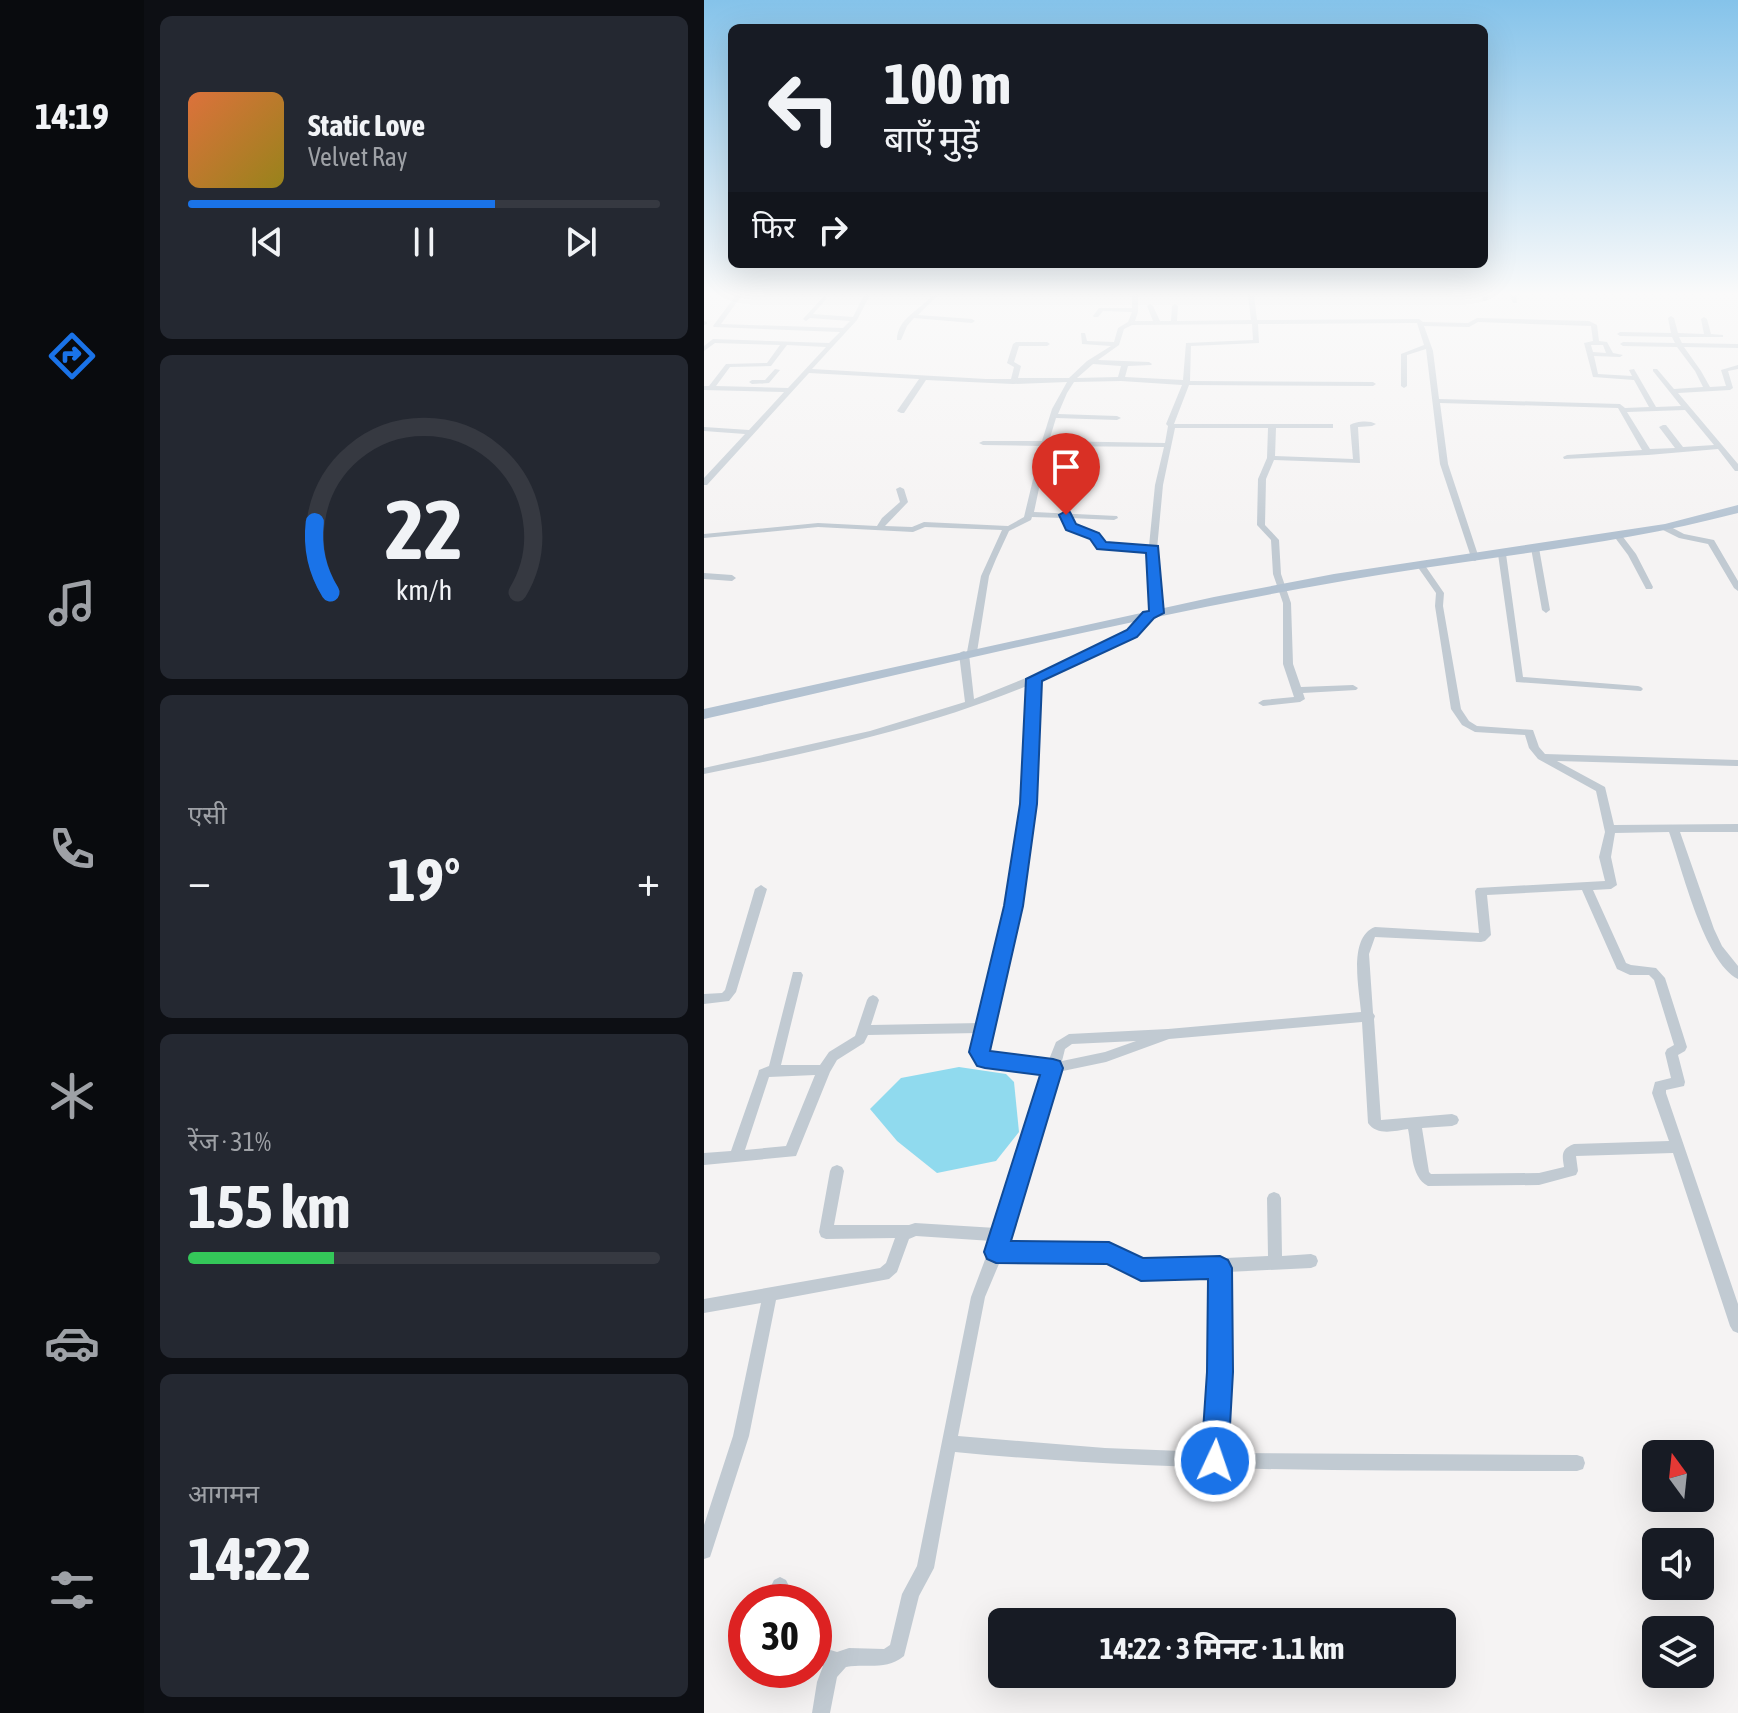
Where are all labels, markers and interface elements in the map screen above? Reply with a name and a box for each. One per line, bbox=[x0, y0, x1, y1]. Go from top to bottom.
text: 100 m bbox=[884, 52, 1011, 116]
icon: left bbox=[752, 56, 856, 160]
text: 14:19 bbox=[35, 95, 109, 137]
text: Static Love bbox=[308, 108, 425, 142]
text: बाएँ मुड़ें bbox=[884, 118, 980, 160]
text: Velvet Ray bbox=[308, 142, 408, 172]
icon: right bbox=[811, 208, 855, 252]
text: फिर bbox=[752, 210, 795, 244]
icon: previous bbox=[245, 220, 289, 264]
icon: pause bbox=[402, 220, 446, 264]
icon: next bbox=[559, 220, 603, 264]
icon: directions bbox=[44, 328, 100, 384]
pin bbox=[1032, 433, 1100, 515]
icon: arrive bbox=[1044, 445, 1088, 489]
text: 22 bbox=[385, 481, 463, 577]
text: km/h bbox=[396, 573, 452, 606]
icon: music bbox=[44, 575, 100, 631]
text: एसी bbox=[188, 800, 227, 830]
icon: phone bbox=[44, 821, 100, 877]
text: 19° bbox=[388, 845, 460, 914]
text: − bbox=[188, 855, 211, 905]
text: + bbox=[637, 855, 660, 905]
icon: climate bbox=[44, 1068, 100, 1124]
text: रेंज · 31% bbox=[188, 1127, 271, 1157]
text: 155 km bbox=[188, 1172, 350, 1241]
icon: car bbox=[44, 1315, 100, 1371]
position arrow bbox=[1173, 1419, 1257, 1503]
north arrow bbox=[1642, 1440, 1714, 1512]
map controls bbox=[1642, 1440, 1714, 1688]
text: आगमन bbox=[188, 1479, 259, 1509]
text: 14:22 bbox=[188, 1524, 311, 1593]
button: sound bbox=[1642, 1528, 1714, 1600]
icon: filters bbox=[44, 1562, 100, 1618]
speed limit sign: 30 bbox=[728, 1584, 832, 1688]
button: layers bbox=[1642, 1616, 1714, 1688]
text: 14:22 · 3 मिनट · 1.1 km bbox=[1100, 1631, 1344, 1665]

